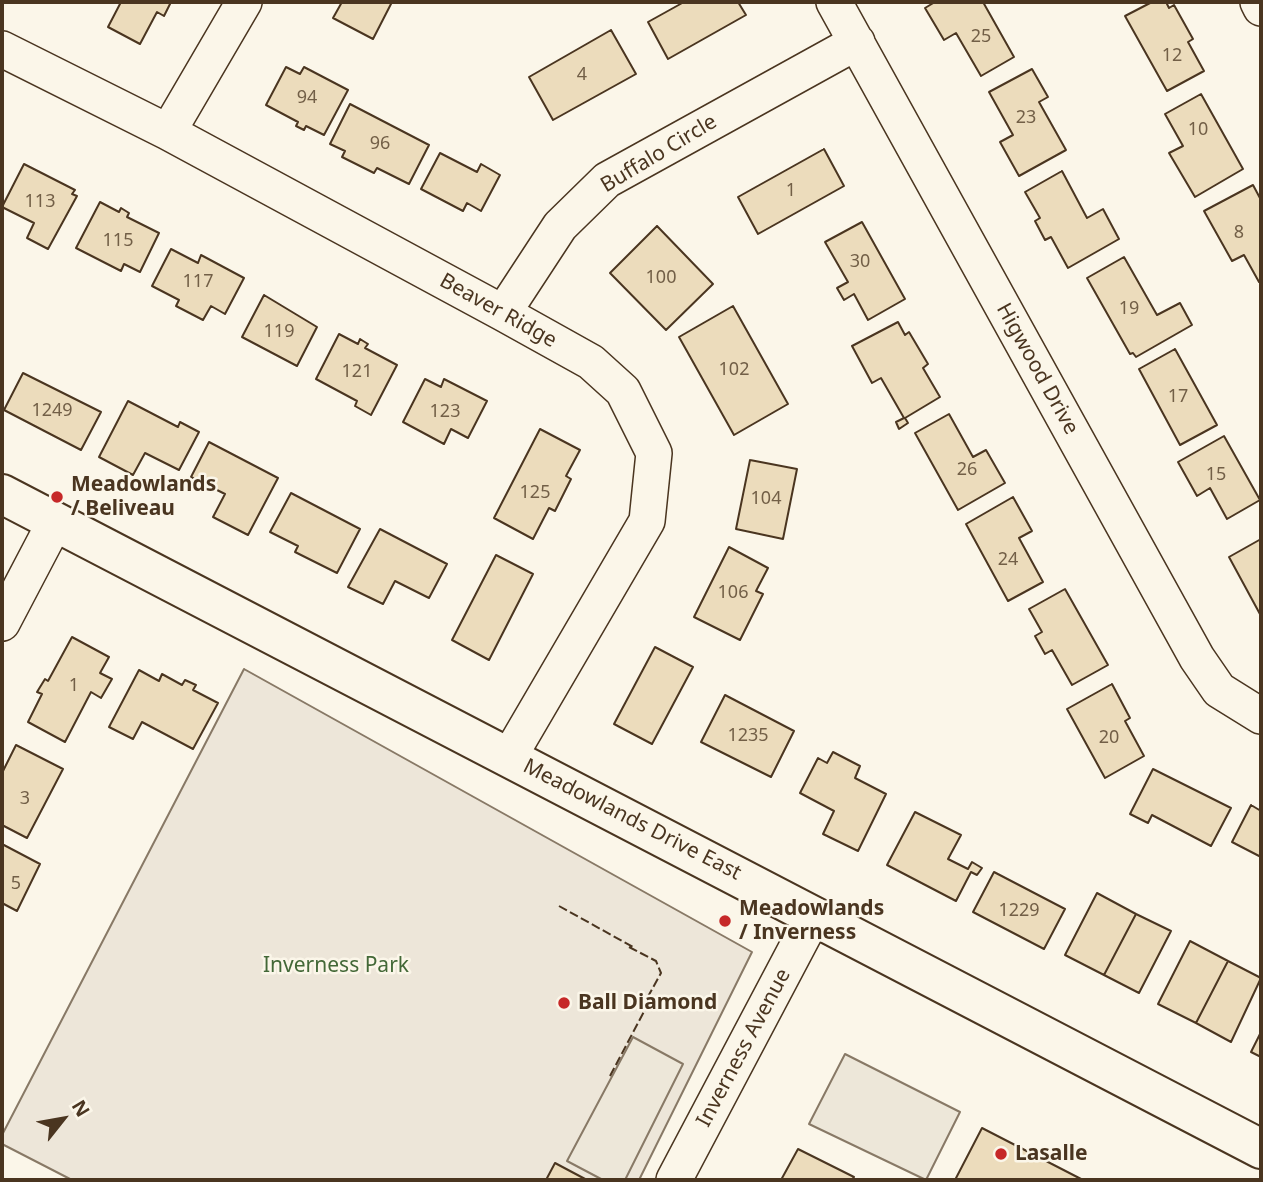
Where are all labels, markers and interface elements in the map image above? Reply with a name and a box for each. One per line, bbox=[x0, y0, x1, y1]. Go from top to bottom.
house number: 25 bbox=[971, 26, 991, 48]
house number: 12 bbox=[1162, 45, 1182, 67]
house number: 4 bbox=[577, 64, 587, 86]
house number: 94 bbox=[297, 87, 317, 109]
house number: 23 bbox=[1016, 107, 1036, 129]
street label: Buffalo Circle bbox=[596, 110, 722, 198]
house number: 10 bbox=[1188, 119, 1208, 141]
house number: 96 bbox=[370, 133, 390, 155]
house number: 1 bbox=[786, 180, 796, 202]
house number: 113 bbox=[25, 191, 55, 213]
house number: 8 bbox=[1234, 222, 1244, 244]
house number: 115 bbox=[103, 230, 133, 252]
house number: 30 bbox=[850, 251, 870, 273]
house number: 100 bbox=[646, 267, 676, 289]
street label: Beaver Ridge bbox=[435, 268, 561, 354]
house number: 117 bbox=[183, 271, 213, 293]
house number: 19 bbox=[1119, 298, 1139, 320]
street label: Higwood Drive bbox=[991, 299, 1083, 439]
house number: 119 bbox=[264, 321, 294, 343]
house number: 102 bbox=[719, 359, 749, 381]
house number: 121 bbox=[342, 361, 372, 383]
house number: 17 bbox=[1168, 386, 1188, 408]
house number: 1249 bbox=[31, 400, 73, 422]
house number: 123 bbox=[430, 401, 460, 423]
house number: 26 bbox=[957, 459, 977, 481]
house number: 15 bbox=[1206, 464, 1226, 486]
place label: Meadowlands / Beliveau bbox=[71, 472, 216, 522]
house number: 125 bbox=[520, 482, 550, 504]
house number: 104 bbox=[751, 488, 781, 510]
marker: Meadowlands / Beliveau bbox=[49, 489, 65, 505]
house number: 24 bbox=[998, 549, 1018, 571]
house number: 106 bbox=[718, 582, 748, 604]
house number: 1 bbox=[69, 675, 79, 697]
house number: 1235 bbox=[727, 725, 769, 747]
house number: 20 bbox=[1099, 727, 1119, 749]
street label: Meadowlands Drive East bbox=[519, 754, 745, 886]
house number: 3 bbox=[20, 788, 30, 810]
house number: 5 bbox=[11, 873, 21, 895]
place label: Meadowlands / Inverness bbox=[739, 896, 884, 946]
house number: 1229 bbox=[998, 900, 1040, 922]
marker: Meadowlands / Inverness bbox=[717, 913, 733, 929]
park label: Inverness Park bbox=[263, 953, 409, 979]
street label: Inverness Avenue bbox=[692, 965, 796, 1131]
place label: Ball Diamond bbox=[578, 990, 717, 1016]
marker: Ball Diamond bbox=[556, 995, 572, 1011]
north arrow bbox=[28, 1084, 98, 1154]
text: N bbox=[66, 1095, 96, 1121]
place label: Lasalle bbox=[1015, 1141, 1087, 1167]
marker: Lasalle bbox=[993, 1146, 1009, 1162]

